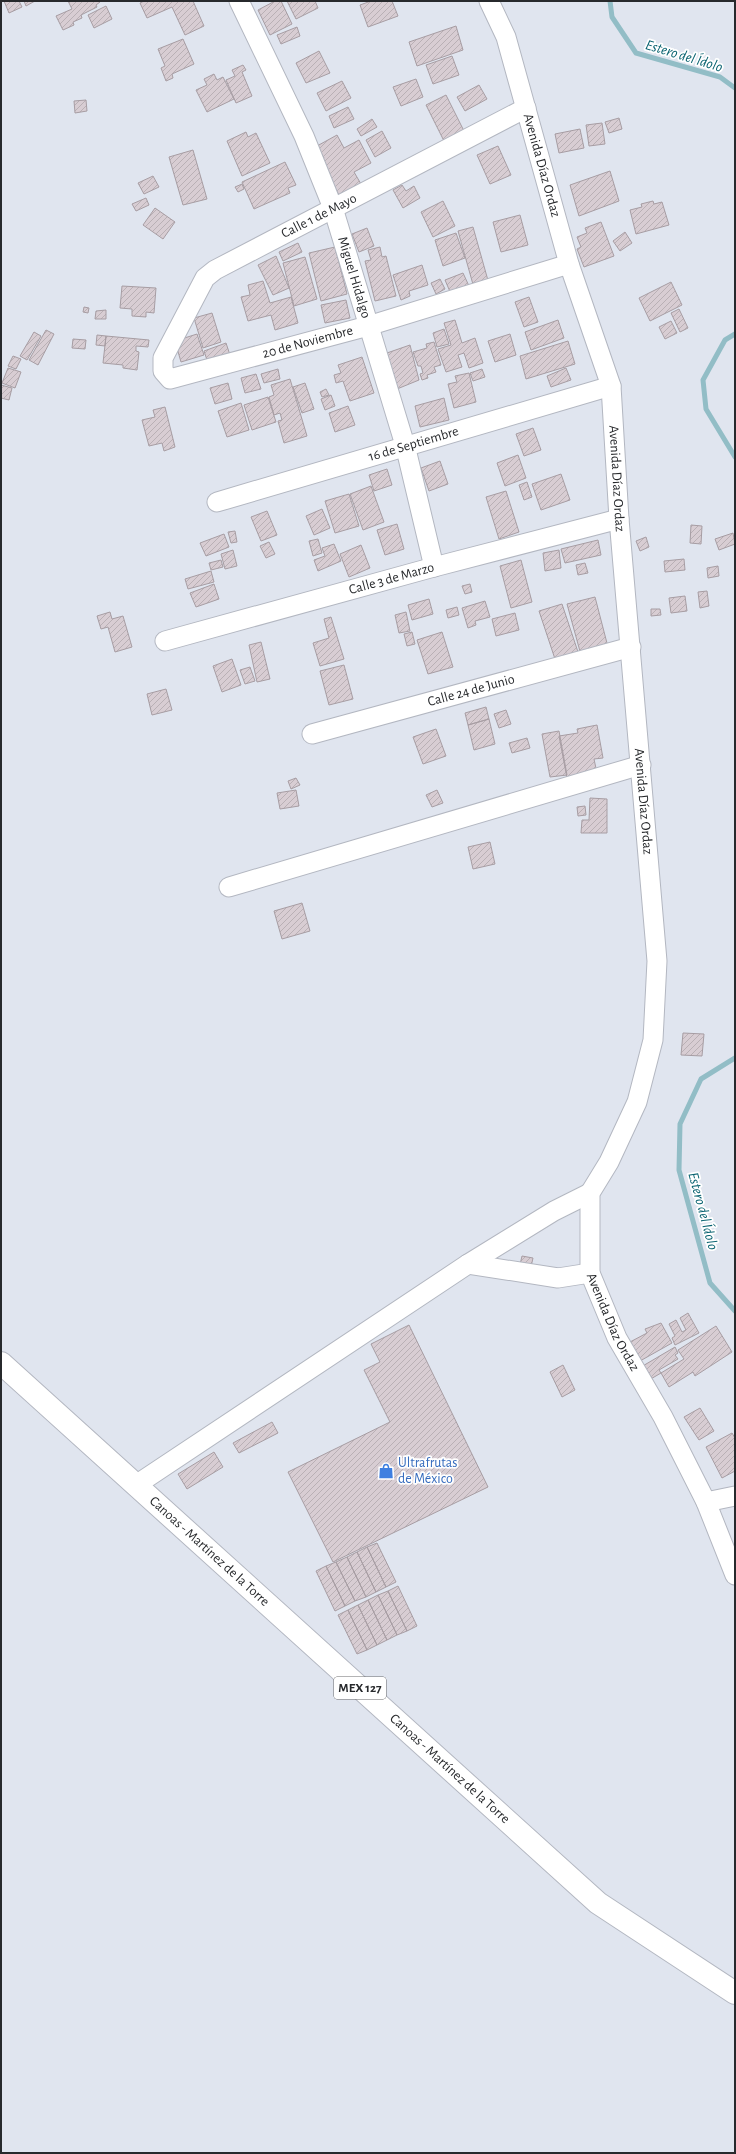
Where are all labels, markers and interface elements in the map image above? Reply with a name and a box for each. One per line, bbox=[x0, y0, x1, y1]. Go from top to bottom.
water label: Estero del Ídolo bbox=[644, 35, 725, 75]
street label: Avenida Díaz Ordaz bbox=[521, 112, 563, 219]
street label: Calle 1 de Mayo bbox=[279, 191, 359, 241]
street label: Miguel Hidalgo bbox=[335, 235, 373, 320]
street label: 20 de Noviembre bbox=[261, 323, 355, 361]
street label: 16 de Septiembre bbox=[367, 424, 460, 464]
street label: Avenida Díaz Ordaz bbox=[606, 425, 627, 532]
street label: Calle 3 de Marzo bbox=[347, 560, 436, 597]
street label: Calle 24 de Junio bbox=[426, 672, 516, 709]
street label: Avenida Díaz Ordaz bbox=[632, 748, 655, 855]
water label: Estero del Ídolo bbox=[685, 1170, 723, 1251]
street label: Avenida Díaz Ordaz bbox=[584, 1271, 642, 1374]
place label: Ultrafrutas de México bbox=[398, 1456, 457, 1486]
shop icon: Ultrafrutas de México bbox=[377, 1462, 395, 1480]
street label: Canoas - Martínez de la Torre bbox=[147, 1494, 272, 1609]
road number: MEX 127 bbox=[334, 1677, 386, 1699]
street label: Canoas - Martínez de la Torre bbox=[387, 1711, 512, 1826]

